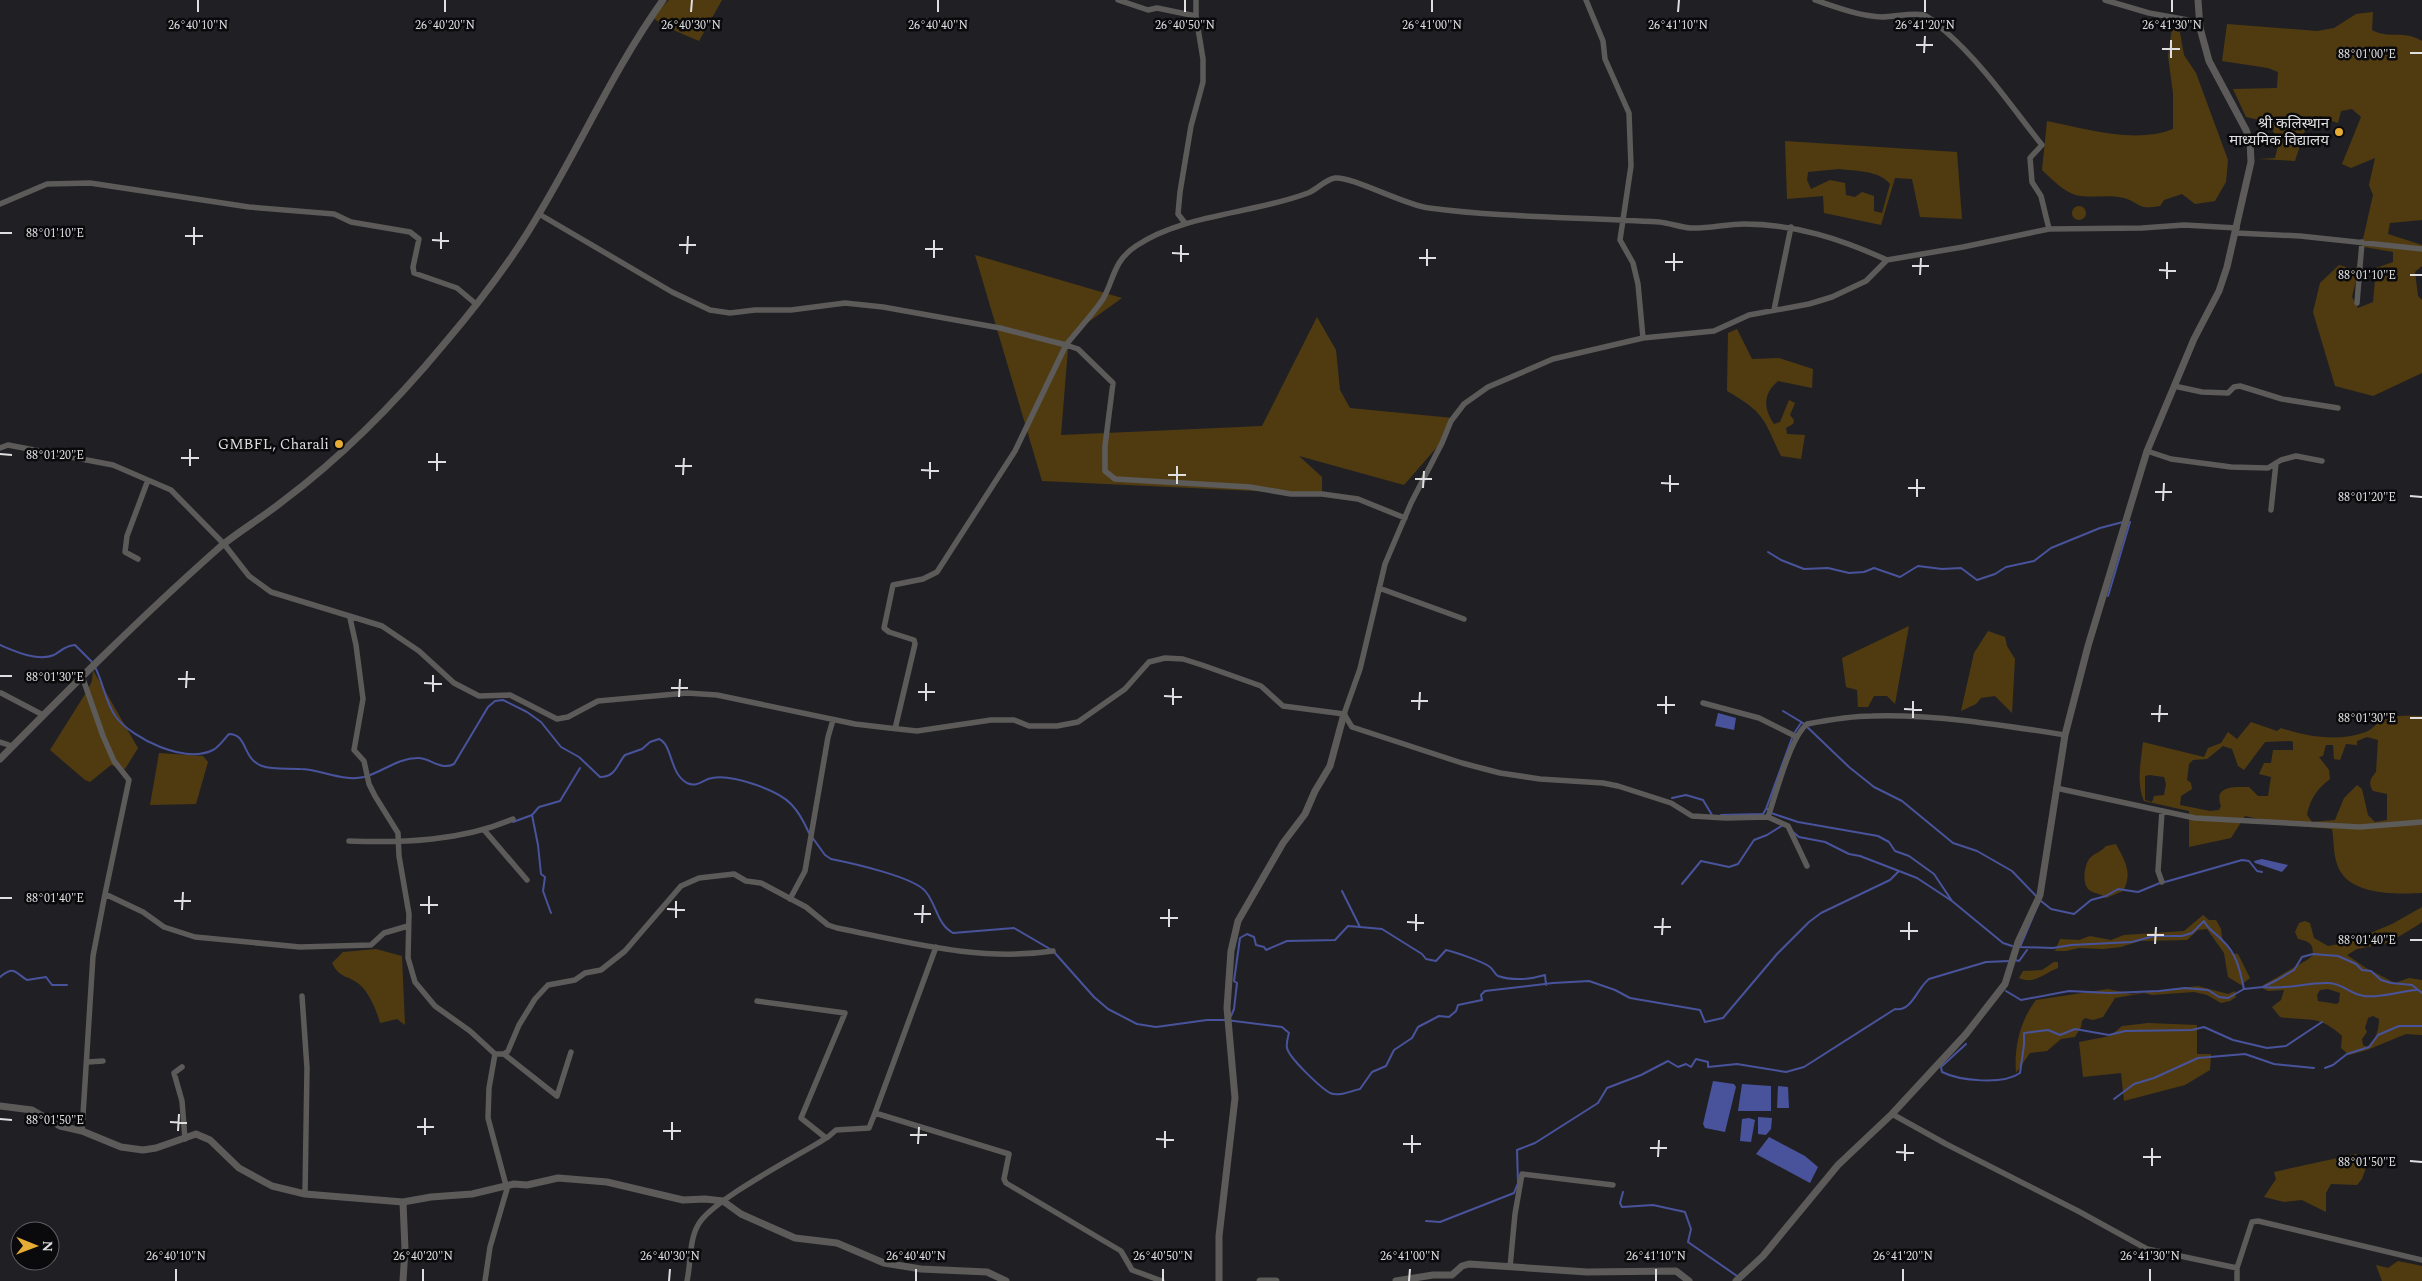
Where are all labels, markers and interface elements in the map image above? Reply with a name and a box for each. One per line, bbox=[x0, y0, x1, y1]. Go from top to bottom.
text: 26°40'10"N bbox=[168, 16, 228, 35]
text: 26°40'20"N bbox=[415, 16, 475, 35]
text: 26°40'30"N bbox=[661, 16, 721, 35]
text: 26°40'40"N bbox=[908, 16, 968, 35]
text: 26°40'50"N bbox=[1155, 16, 1215, 35]
text: 26°41'00"N bbox=[1402, 16, 1462, 35]
text: 26°41'10"N bbox=[1648, 16, 1708, 35]
text: 26°41'20"N bbox=[1895, 16, 1955, 35]
text: 26°41'30"N bbox=[2142, 16, 2202, 35]
text: 88°01'00"E bbox=[2338, 45, 2396, 64]
place label: श्री कलिस्थान माध्यमिक विद्यालय bbox=[2229, 112, 2330, 152]
marker: श्री कलिस्थान माध्यमिक विद्यालय bbox=[2333, 126, 2345, 138]
text: 88°01'10"E bbox=[26, 224, 84, 243]
text: 88°01'10"E bbox=[2338, 266, 2396, 285]
place label: GMBFL, Charali bbox=[218, 433, 329, 456]
marker: GMBFL, Charali bbox=[333, 438, 345, 450]
text: 88°01'20"E bbox=[26, 446, 84, 465]
text: 88°01'20"E bbox=[2338, 488, 2396, 507]
text: 88°01'30"E bbox=[26, 668, 84, 687]
text: 88°01'30"E bbox=[2338, 709, 2396, 728]
text: 88°01'40"E bbox=[26, 889, 84, 908]
text: 88°01'40"E bbox=[2338, 931, 2396, 950]
text: 88°01'50"E bbox=[26, 1111, 84, 1130]
text: 88°01'50"E bbox=[2338, 1153, 2396, 1172]
north arrow bbox=[10, 1221, 60, 1271]
text: N bbox=[37, 1240, 58, 1252]
text: 26°40'10"N bbox=[146, 1247, 206, 1266]
text: 26°40'20"N bbox=[393, 1247, 453, 1266]
text: 26°40'30"N bbox=[640, 1247, 700, 1266]
text: 26°40'40"N bbox=[886, 1247, 946, 1266]
text: 26°40'50"N bbox=[1133, 1247, 1193, 1266]
text: 26°41'00"N bbox=[1380, 1247, 1440, 1266]
text: 26°41'10"N bbox=[1626, 1247, 1686, 1266]
text: 26°41'20"N bbox=[1873, 1247, 1933, 1266]
text: 26°41'30"N bbox=[2120, 1247, 2180, 1266]

